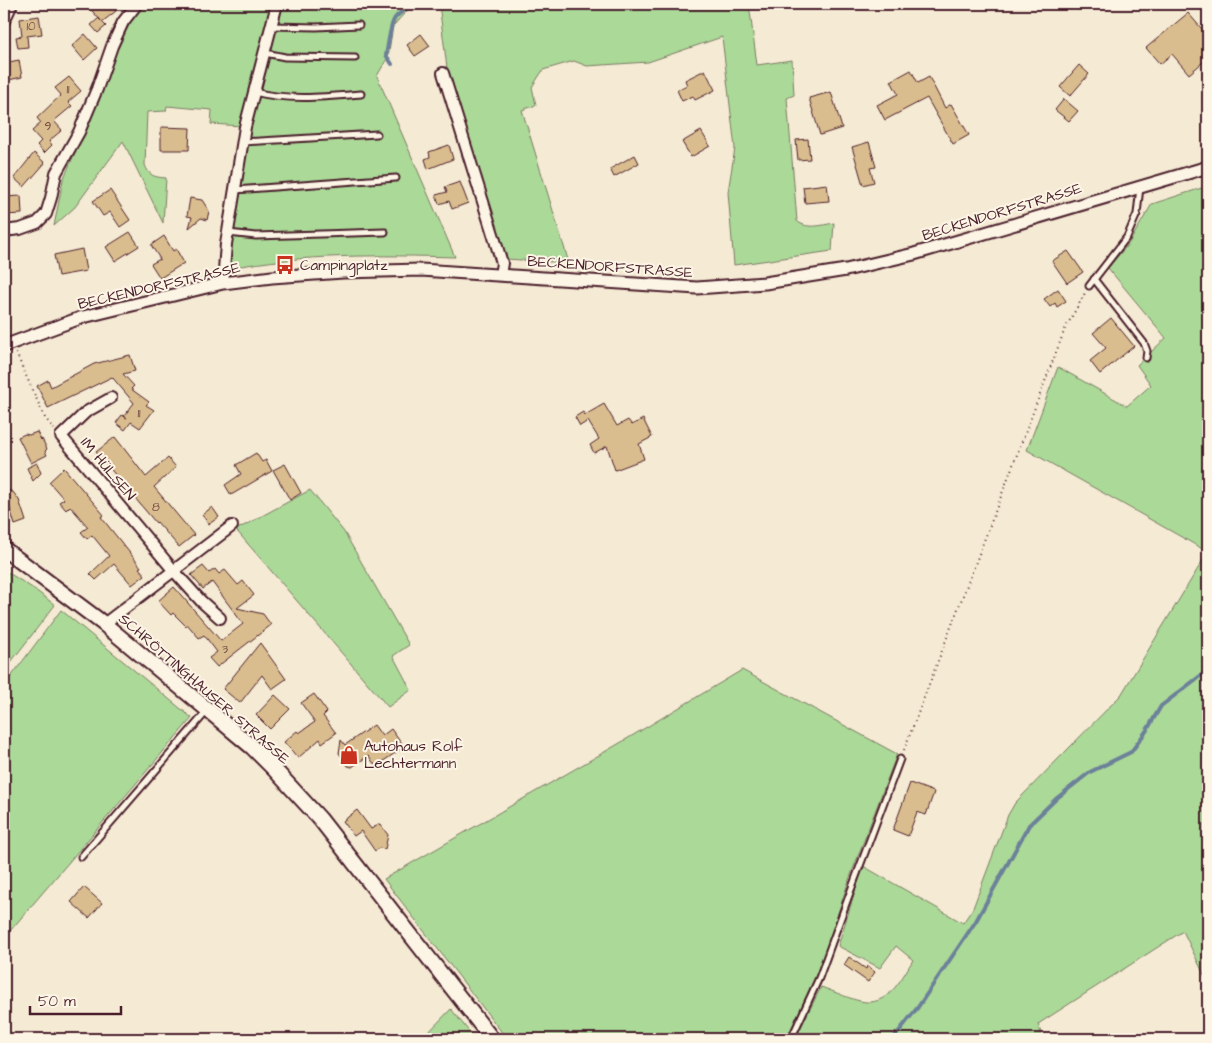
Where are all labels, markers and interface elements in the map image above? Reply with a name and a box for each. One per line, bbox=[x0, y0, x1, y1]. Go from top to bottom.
house number: 10 bbox=[26, 18, 36, 35]
house number: 11 bbox=[66, 81, 70, 98]
house number: 9 bbox=[45, 118, 52, 135]
street label: BECKENDORFSTRASSE bbox=[920, 178, 1084, 246]
street label: BECKENDORFSTRASSE bbox=[527, 251, 694, 283]
bus stop icon: Campingplatz bbox=[274, 254, 296, 276]
place label: Campingplatz bbox=[300, 255, 388, 277]
street label: BECKENDORFSTRASSE bbox=[76, 257, 242, 315]
house number: 11 bbox=[137, 405, 141, 422]
street label: IM HÜLSEN bbox=[75, 433, 141, 505]
house number: 8 bbox=[152, 499, 160, 516]
street label: SCHRÖTTINGHAUSER STRASSE bbox=[114, 609, 294, 769]
house number: 3 bbox=[222, 641, 228, 658]
place label: Autohaus Rolf Lechtermann bbox=[364, 736, 462, 774]
shop icon: Autohaus Rolf Lechtermann bbox=[338, 744, 360, 766]
scale bar bbox=[30, 983, 121, 1015]
text: 50 m bbox=[38, 991, 76, 1012]

